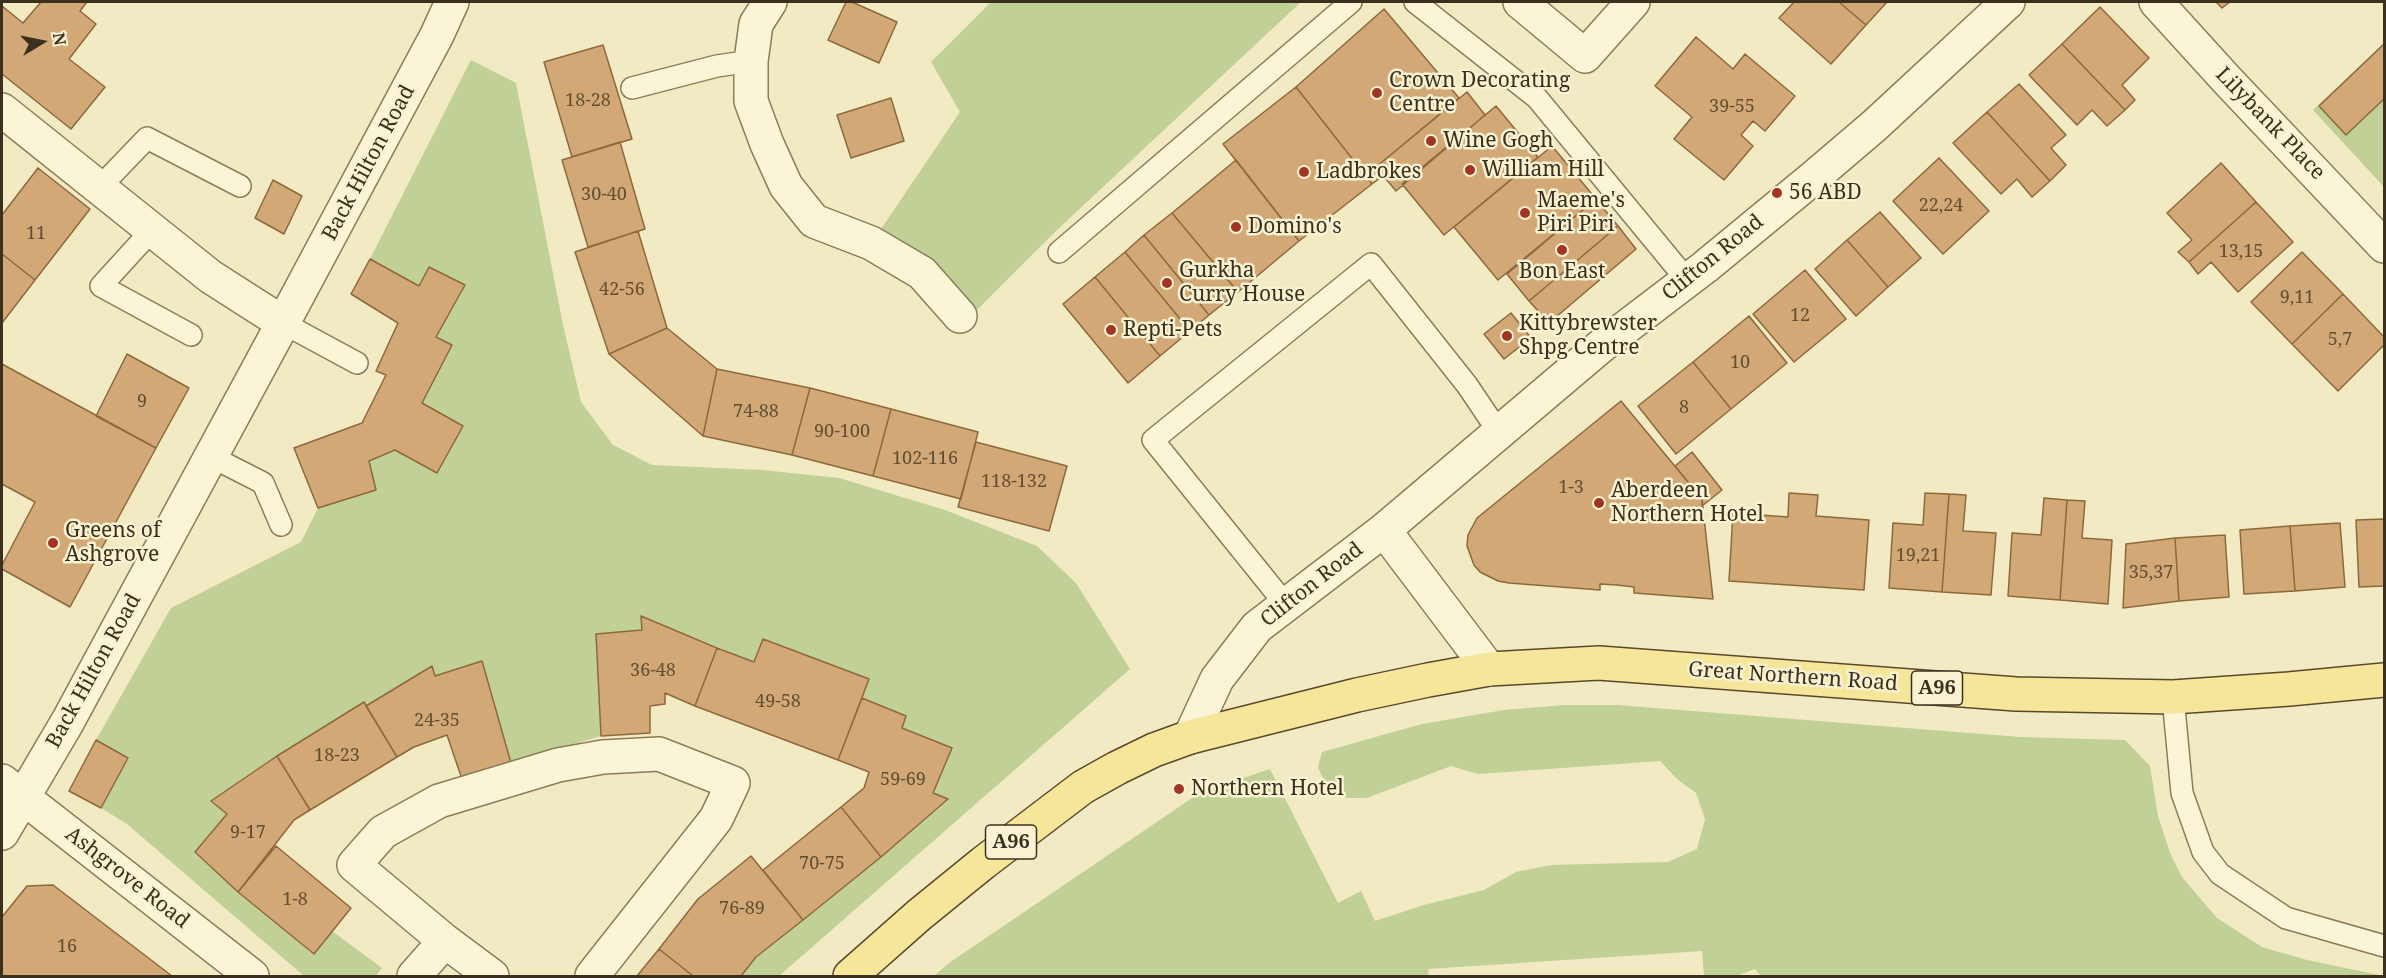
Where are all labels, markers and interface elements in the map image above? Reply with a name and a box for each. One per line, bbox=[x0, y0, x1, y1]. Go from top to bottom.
north arrow bbox=[12, 12, 72, 72]
text: N bbox=[48, 31, 72, 47]
street label: Lilybank Place bbox=[2210, 62, 2330, 186]
place label: Crown Decorating Centre bbox=[1389, 68, 1570, 118]
street label: Back Hilton Road bbox=[317, 81, 421, 245]
marker: Crown Decorating Centre bbox=[1370, 86, 1384, 100]
house number: 18-28 bbox=[565, 90, 611, 112]
house number: 39-55 bbox=[1709, 96, 1755, 118]
place label: Wine Gogh bbox=[1443, 128, 1554, 154]
marker: Wine Gogh bbox=[1424, 134, 1438, 148]
place label: William Hill bbox=[1482, 157, 1604, 183]
place label: Ladbrokes bbox=[1316, 159, 1421, 185]
marker: William Hill bbox=[1463, 163, 1477, 177]
marker: Ladbrokes bbox=[1297, 165, 1311, 179]
place label: 56 ABD bbox=[1789, 180, 1862, 206]
house number: 30-40 bbox=[581, 184, 627, 206]
marker: 56 ABD bbox=[1770, 186, 1784, 200]
place label: Maeme's Piri Piri bbox=[1537, 188, 1625, 238]
house number: 22,24 bbox=[1919, 195, 1963, 217]
marker: Maeme's Piri Piri bbox=[1518, 206, 1532, 220]
street label: Clifton Road bbox=[1657, 210, 1769, 306]
place label: Domino's bbox=[1248, 214, 1342, 240]
marker: Domino's bbox=[1229, 220, 1243, 234]
house number: 11 bbox=[26, 223, 46, 245]
house number: 13,15 bbox=[2219, 241, 2263, 263]
marker: Bon East bbox=[1555, 243, 1569, 257]
place label: Gurkha Curry House bbox=[1179, 258, 1305, 308]
place label: Bon East bbox=[1519, 259, 1605, 285]
marker: Gurkha Curry House bbox=[1160, 276, 1174, 290]
house number: 42-56 bbox=[599, 279, 645, 301]
house number: 9,11 bbox=[2280, 287, 2314, 309]
house number: 12 bbox=[1790, 305, 1810, 327]
place label: Kittybrewster Shpg Centre bbox=[1519, 311, 1657, 361]
place label: Repti-Pets bbox=[1123, 317, 1222, 343]
marker: Repti-Pets bbox=[1104, 323, 1118, 337]
marker: Kittybrewster Shpg Centre bbox=[1500, 329, 1514, 343]
house number: 5,7 bbox=[2328, 329, 2352, 351]
house number: 10 bbox=[1730, 352, 1750, 374]
house number: 9 bbox=[137, 391, 147, 413]
house number: 8 bbox=[1679, 397, 1689, 419]
house number: 74-88 bbox=[733, 401, 779, 423]
house number: 90-100 bbox=[814, 421, 870, 443]
house number: 102-116 bbox=[892, 448, 958, 470]
house number: 118-132 bbox=[981, 471, 1047, 493]
house number: 1-3 bbox=[1558, 477, 1584, 499]
place label: Aberdeen Northern Hotel bbox=[1611, 478, 1764, 528]
marker: Aberdeen Northern Hotel bbox=[1592, 496, 1606, 510]
place label: Greens of Ashgrove bbox=[65, 518, 161, 568]
marker: Greens of Ashgrove bbox=[46, 536, 60, 550]
street label: Clifton Road bbox=[1256, 537, 1368, 633]
house number: 19,21 bbox=[1896, 545, 1940, 567]
house number: 35,37 bbox=[2129, 562, 2173, 584]
street label: Back Hilton Road bbox=[41, 589, 147, 753]
street label: Great Northern Road bbox=[1687, 657, 1899, 697]
house number: 36-48 bbox=[630, 660, 676, 682]
road number: A96 bbox=[1912, 671, 1962, 705]
house number: 49-58 bbox=[755, 691, 801, 713]
house number: 24-35 bbox=[414, 710, 460, 732]
house number: 18-23 bbox=[314, 745, 360, 767]
house number: 59-69 bbox=[880, 769, 926, 791]
place label: Northern Hotel bbox=[1191, 776, 1344, 802]
marker: Northern Hotel bbox=[1172, 782, 1186, 796]
street label: Ashgrove Road bbox=[60, 822, 194, 934]
house number: 9-17 bbox=[230, 822, 266, 844]
road number: A96 bbox=[986, 825, 1036, 859]
house number: 70-75 bbox=[799, 853, 845, 875]
house number: 1-8 bbox=[282, 889, 308, 911]
house number: 76-89 bbox=[719, 898, 765, 920]
house number: 16 bbox=[57, 936, 77, 958]

